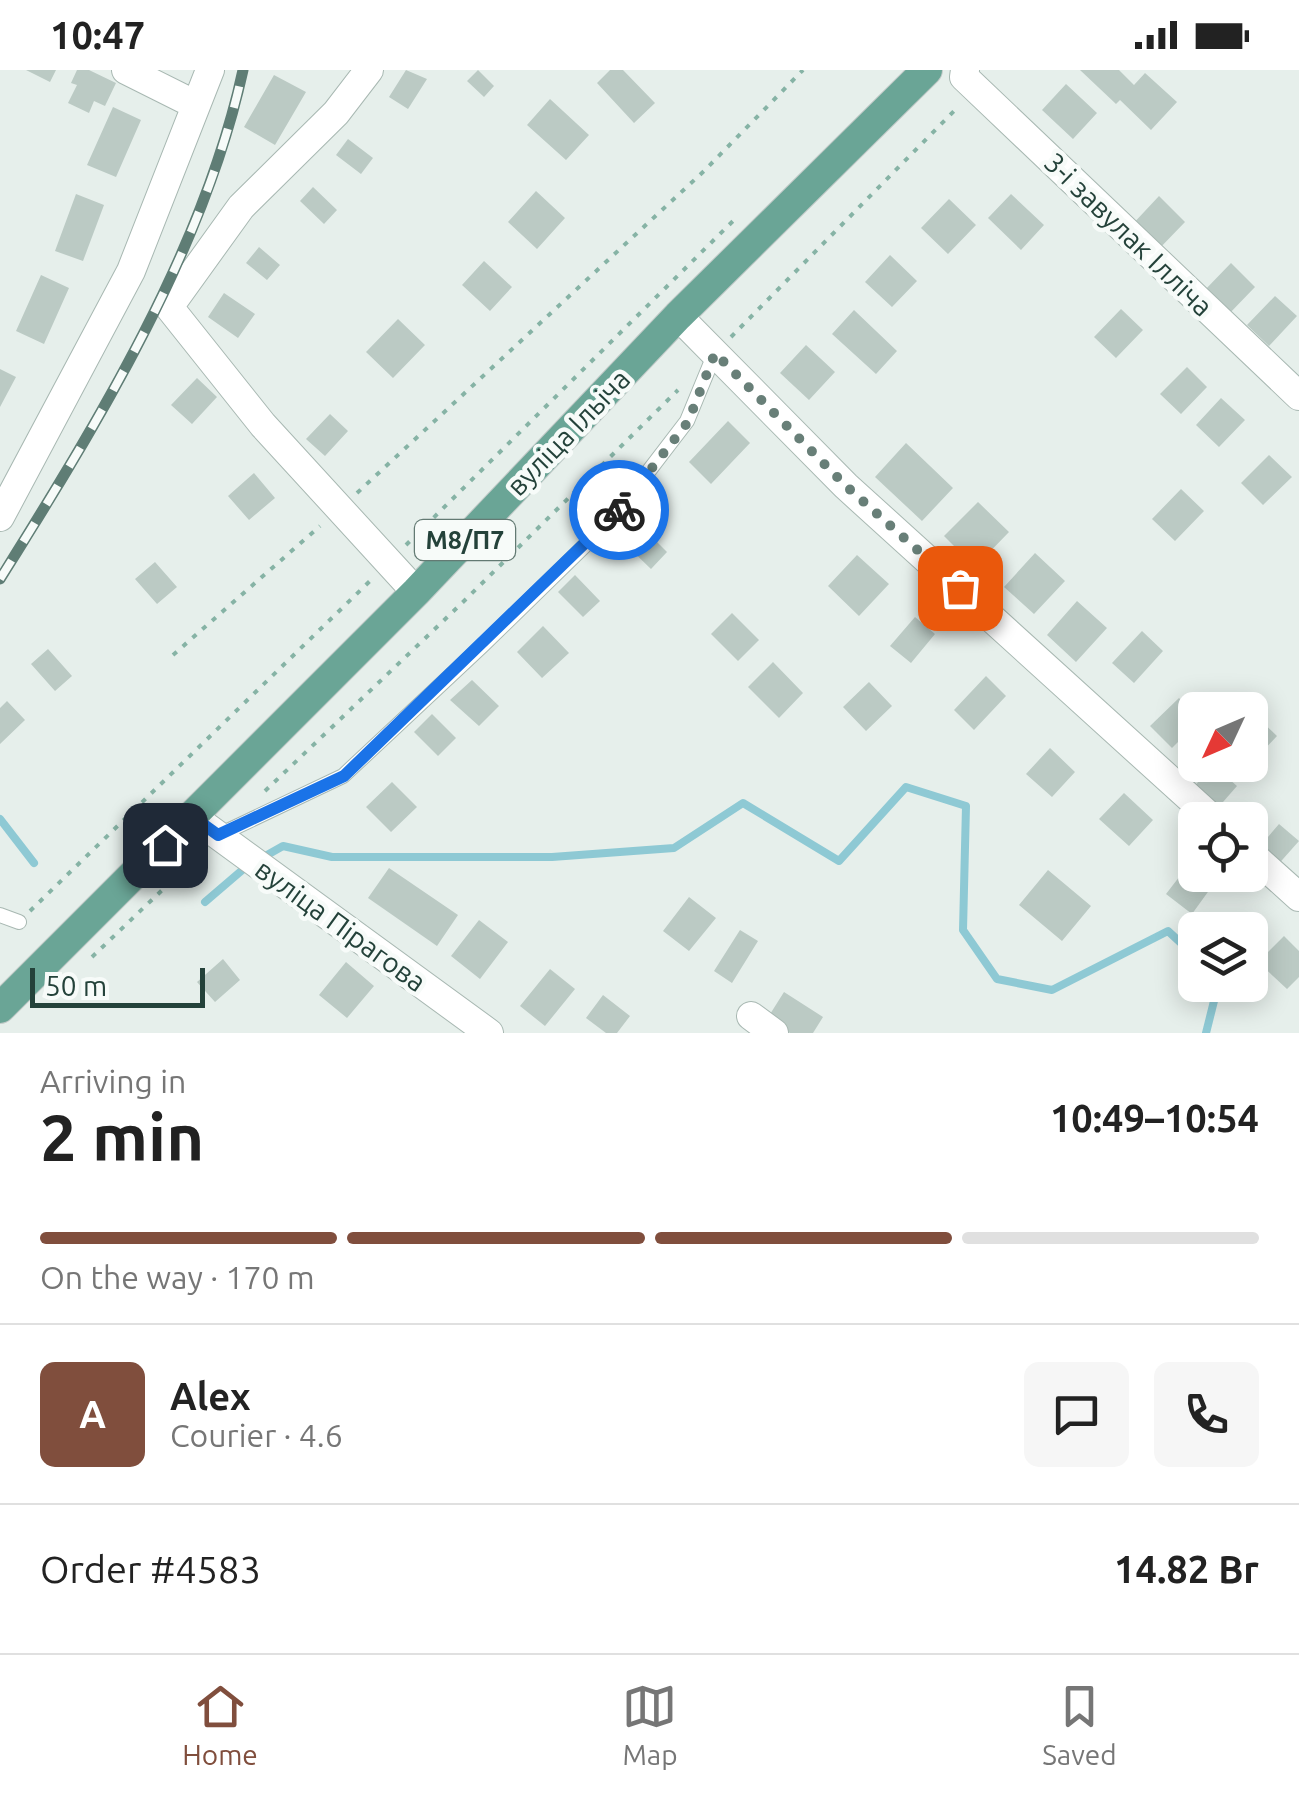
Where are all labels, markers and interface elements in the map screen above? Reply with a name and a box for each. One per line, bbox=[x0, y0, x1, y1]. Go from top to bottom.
text: 10:47 bbox=[50, 14, 145, 56]
street label: 3-і завулак Ілліча bbox=[1039, 146, 1219, 322]
street label: вуліца Ільіча bbox=[500, 363, 636, 501]
courier bbox=[569, 460, 669, 560]
icon: bike bbox=[592, 483, 647, 538]
road number: М8/П7 bbox=[415, 520, 515, 560]
pin bbox=[918, 546, 1003, 631]
icon: bag bbox=[933, 561, 988, 616]
north arrow bbox=[1178, 692, 1268, 782]
map controls bbox=[1178, 692, 1268, 1002]
button: locate bbox=[1178, 802, 1268, 892]
pin bbox=[123, 803, 208, 888]
icon: home bbox=[138, 818, 193, 873]
street label: вуліца Пірагова bbox=[250, 853, 432, 997]
button: layers bbox=[1178, 912, 1268, 1002]
scale bar bbox=[30, 963, 205, 1008]
text: 50 m bbox=[45, 970, 107, 1001]
text: Arriving in bbox=[40, 1063, 186, 1099]
text: 10:49–10:54 bbox=[1050, 1097, 1259, 1139]
text: 2 min bbox=[40, 1100, 204, 1173]
text: On the way · 170 m bbox=[40, 1259, 315, 1295]
button: chat bbox=[1024, 1362, 1129, 1467]
button: phone bbox=[1154, 1362, 1259, 1467]
text: Alex bbox=[170, 1375, 251, 1417]
text: A bbox=[79, 1393, 106, 1435]
text: Courier · 4.6 bbox=[170, 1417, 343, 1453]
text: Order #4583 bbox=[40, 1548, 261, 1590]
text: 14.82 Br bbox=[1114, 1548, 1259, 1590]
tab: Home bbox=[182, 1679, 258, 1770]
tab: Map bbox=[622, 1679, 678, 1770]
tab: Saved bbox=[1042, 1679, 1117, 1770]

